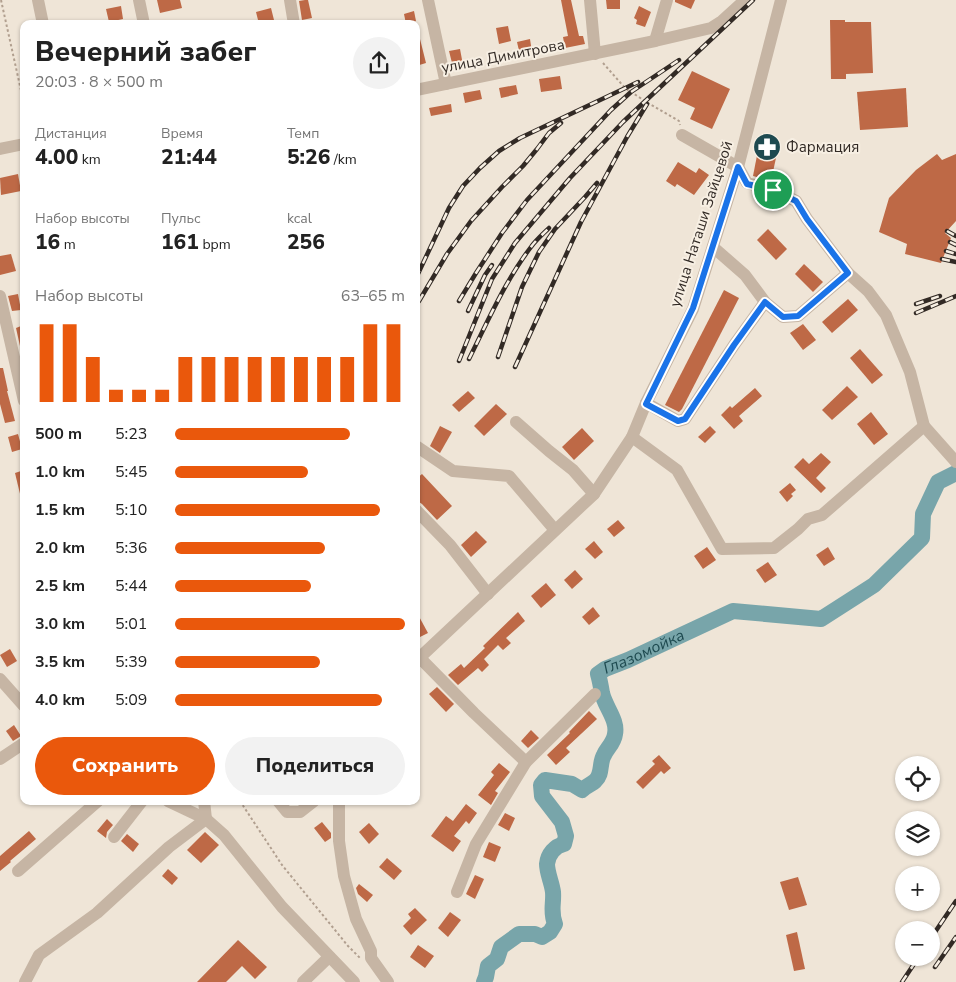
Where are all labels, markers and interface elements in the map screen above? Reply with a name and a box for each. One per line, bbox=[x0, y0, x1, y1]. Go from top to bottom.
text: Вечерний забег bbox=[35, 33, 256, 71]
street label: улица Димитрова bbox=[440, 34, 566, 78]
button: share bbox=[353, 37, 405, 89]
text: 20:03 · 8 × 500 m bbox=[35, 71, 163, 93]
text: Дистанция bbox=[35, 124, 107, 143]
text: Время bbox=[161, 124, 203, 143]
text: Темп bbox=[287, 124, 319, 143]
pharmacy icon: Фармация bbox=[752, 132, 782, 162]
place label: Фармация bbox=[786, 137, 859, 157]
street label: улица Наташи Зайцевой bbox=[665, 138, 737, 310]
text: 4.00 bbox=[35, 143, 78, 171]
text: 21:44 bbox=[161, 143, 217, 171]
text: 5:26 bbox=[287, 143, 330, 171]
text: km bbox=[78, 150, 101, 169]
text: /km bbox=[330, 150, 357, 169]
pin bbox=[752, 169, 794, 211]
icon: arrive bbox=[759, 176, 787, 204]
text: Набор высоты bbox=[35, 209, 130, 228]
text: Пульс bbox=[161, 209, 201, 228]
text: kcal bbox=[287, 209, 312, 228]
text: 16 bbox=[35, 228, 60, 256]
text: 161 bbox=[161, 228, 199, 256]
text: 256 bbox=[287, 228, 325, 256]
text: m bbox=[60, 235, 76, 254]
text: bpm bbox=[199, 235, 231, 254]
text: Набор высоты bbox=[35, 285, 143, 307]
text: 63–65 m bbox=[341, 285, 405, 307]
text: 500 m bbox=[35, 423, 82, 445]
text: 5:23 bbox=[115, 423, 147, 445]
text: 1.0 km bbox=[35, 461, 85, 483]
text: 5:45 bbox=[115, 461, 147, 483]
text: 1.5 km bbox=[35, 499, 85, 521]
text: 5:10 bbox=[115, 499, 147, 521]
text: 2.0 km bbox=[35, 537, 85, 559]
text: 5:36 bbox=[115, 537, 147, 559]
text: 2.5 km bbox=[35, 575, 85, 597]
text: 5:44 bbox=[115, 575, 147, 597]
text: 3.0 km bbox=[35, 613, 85, 635]
text: 5:01 bbox=[115, 613, 147, 635]
water label: Глазомойка bbox=[600, 624, 688, 680]
text: 3.5 km bbox=[35, 651, 85, 673]
text: 5:39 bbox=[115, 651, 147, 673]
text: 4.0 km bbox=[35, 689, 85, 711]
text: 5:09 bbox=[115, 689, 147, 711]
button: Сохранить bbox=[35, 737, 215, 795]
button: Поделиться bbox=[225, 737, 405, 795]
map controls bbox=[895, 756, 940, 966]
button: locate bbox=[895, 756, 940, 801]
button: layers bbox=[895, 811, 940, 856]
button: + bbox=[895, 866, 940, 911]
button: − bbox=[895, 921, 940, 966]

